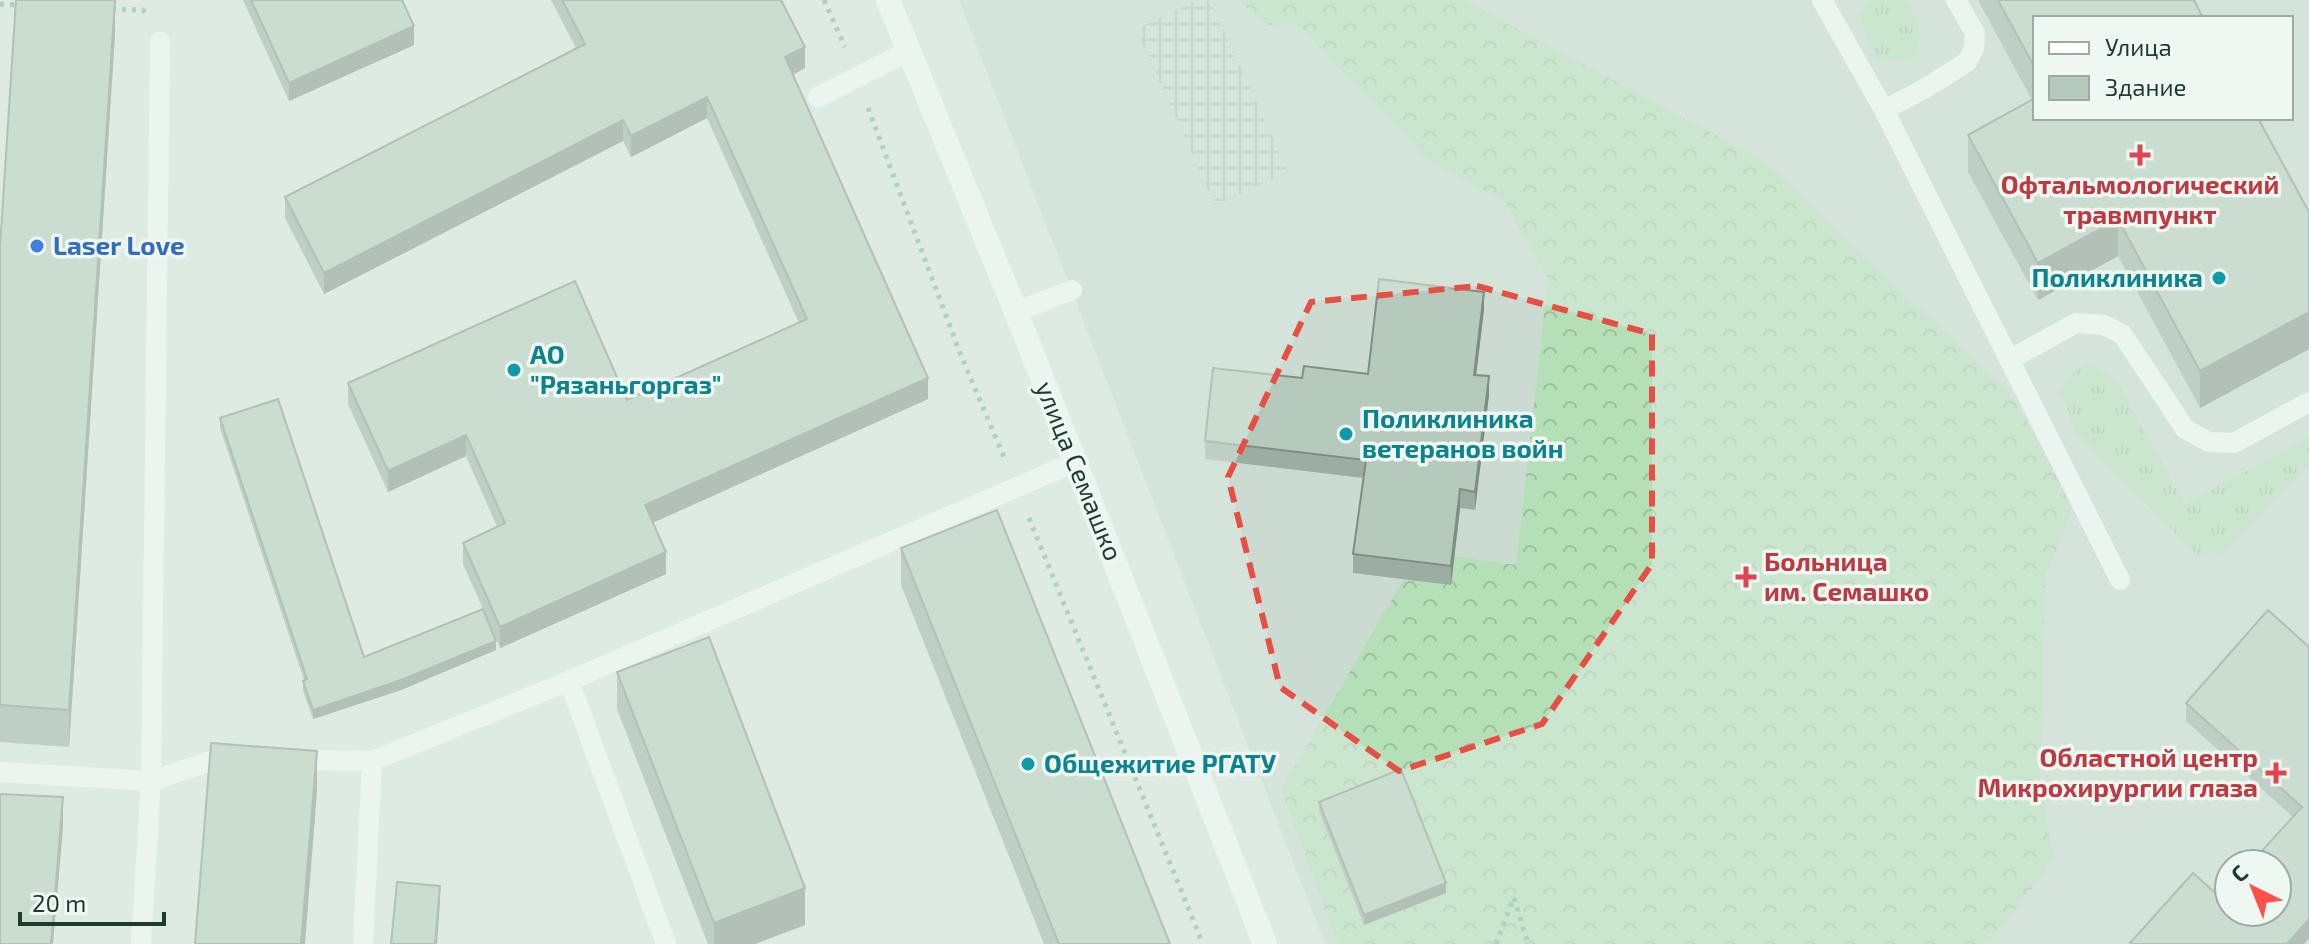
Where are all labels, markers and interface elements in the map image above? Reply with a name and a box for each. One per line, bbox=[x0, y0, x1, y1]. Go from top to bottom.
legend bbox=[2033, 16, 2293, 120]
text: Улица bbox=[2105, 32, 2172, 61]
text: Здание bbox=[2105, 72, 2187, 101]
marker: Офтальмологический травмпункт bbox=[2129, 144, 2151, 166]
place label: Офтальмологический травмпункт bbox=[2001, 168, 2279, 229]
place label: Laser Love bbox=[53, 229, 185, 260]
marker: Laser Love bbox=[28, 237, 46, 255]
place label: Поликлиника bbox=[2031, 261, 2203, 292]
marker: Поликлиника bbox=[2210, 269, 2228, 287]
place label: АО "Рязаньгоргаз" bbox=[530, 338, 722, 399]
marker: АО "Рязаньгоргаз" bbox=[505, 361, 523, 379]
street label: улица Семашко bbox=[1029, 376, 1130, 565]
place label: Поликлиника ветеранов войн bbox=[1362, 402, 1563, 463]
marker: Поликлиника ветеранов войн bbox=[1337, 425, 1355, 443]
place label: Больница им. Семашко bbox=[1764, 545, 1929, 606]
marker: Больница им. Семашко bbox=[1735, 566, 1757, 588]
place label: Областной центр Микрохирургии глаза bbox=[1978, 741, 2258, 802]
place label: Общежитие РГАТУ bbox=[1044, 747, 1277, 778]
marker: Общежитие РГАТУ bbox=[1019, 755, 1037, 773]
marker: Областной центр Микрохирургии глаза bbox=[2265, 762, 2287, 784]
north arrow bbox=[2213, 848, 2293, 928]
text: С bbox=[2225, 859, 2252, 887]
scale bar bbox=[20, 876, 164, 926]
text: 20 m bbox=[32, 888, 86, 917]

